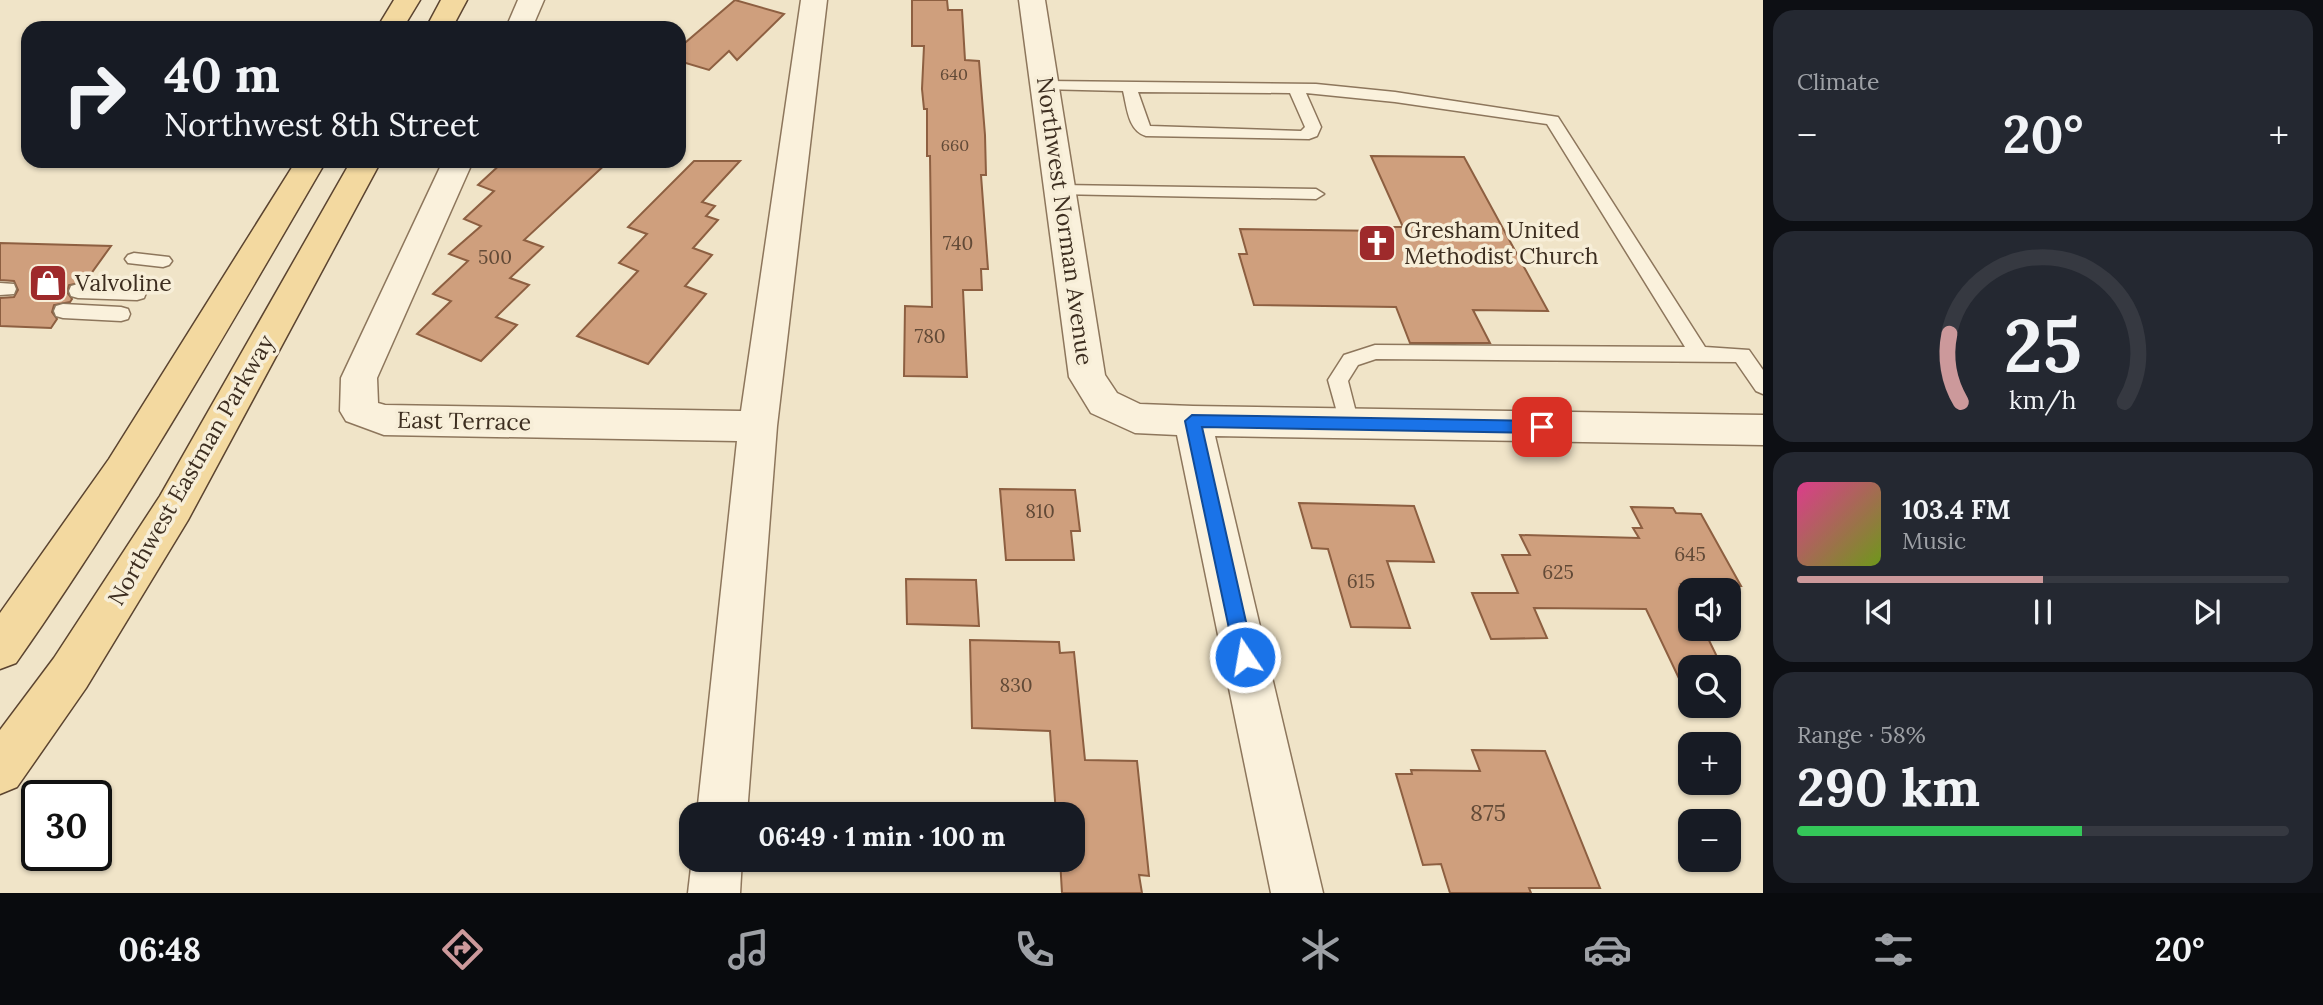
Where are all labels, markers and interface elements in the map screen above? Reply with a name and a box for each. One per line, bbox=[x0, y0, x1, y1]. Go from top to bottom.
text: 40 m bbox=[164, 43, 280, 105]
icon: right bbox=[49, 49, 140, 140]
house number: 640 bbox=[940, 64, 968, 84]
text: Climate bbox=[1797, 67, 1879, 96]
street label: Northwest Norman Avenue bbox=[1031, 75, 1100, 367]
text: 20° bbox=[2003, 101, 2083, 167]
text: Northwest 8th Street bbox=[164, 104, 479, 145]
text: − bbox=[1797, 111, 1817, 159]
text: + bbox=[2269, 111, 2289, 159]
house number: 660 bbox=[941, 135, 969, 155]
place label: Gresham United Methodist Church bbox=[1404, 215, 1599, 270]
church icon: Gresham United Methodist Church bbox=[1356, 222, 1398, 264]
house number: 740 bbox=[943, 231, 973, 255]
house number: 500 bbox=[478, 245, 512, 269]
shop icon: Valvoline bbox=[27, 262, 69, 304]
place label: Valvoline bbox=[74, 268, 172, 297]
text: 25 bbox=[2004, 300, 2082, 393]
house number: 780 bbox=[914, 324, 946, 348]
street label: Northwest Eastman Parkway bbox=[101, 329, 280, 610]
text: km/h bbox=[2009, 384, 2077, 416]
pin bbox=[1512, 397, 1572, 457]
street label: East Terrace bbox=[397, 405, 531, 436]
icon: arrive bbox=[1523, 408, 1561, 446]
text: 103.4 FM bbox=[1902, 493, 2011, 526]
house number: 810 bbox=[1025, 499, 1055, 523]
text: Music bbox=[1902, 526, 1966, 555]
house number: 645 bbox=[1674, 542, 1706, 566]
house number: 625 bbox=[1542, 560, 1574, 584]
house number: 615 bbox=[1347, 569, 1375, 593]
map controls bbox=[1678, 578, 1741, 872]
button: sound bbox=[1678, 578, 1741, 641]
icon: previous bbox=[1860, 593, 1898, 631]
icon: pause bbox=[2024, 593, 2062, 631]
icon: next bbox=[2188, 593, 2226, 631]
position arrow bbox=[1208, 620, 1282, 694]
button: search bbox=[1678, 655, 1741, 718]
house number: 830 bbox=[999, 673, 1033, 697]
text: Range · 58% bbox=[1797, 720, 1926, 749]
button: + bbox=[1678, 732, 1741, 795]
text: 290 km bbox=[1797, 754, 1980, 820]
speed limit sign: 30 bbox=[21, 780, 112, 871]
house number: 875 bbox=[1470, 798, 1506, 827]
button: − bbox=[1678, 809, 1741, 872]
text: 06:49 · 1 min · 100 m bbox=[758, 820, 1006, 853]
icon: directions bbox=[438, 925, 487, 974]
icon: music bbox=[724, 925, 773, 974]
icon: phone bbox=[1010, 925, 1059, 974]
icon: climate bbox=[1296, 925, 1345, 974]
icon: car bbox=[1583, 925, 1632, 974]
icon: filters bbox=[1869, 925, 1918, 974]
text: 06:48 bbox=[119, 929, 201, 970]
text: 20° bbox=[2155, 929, 2204, 970]

